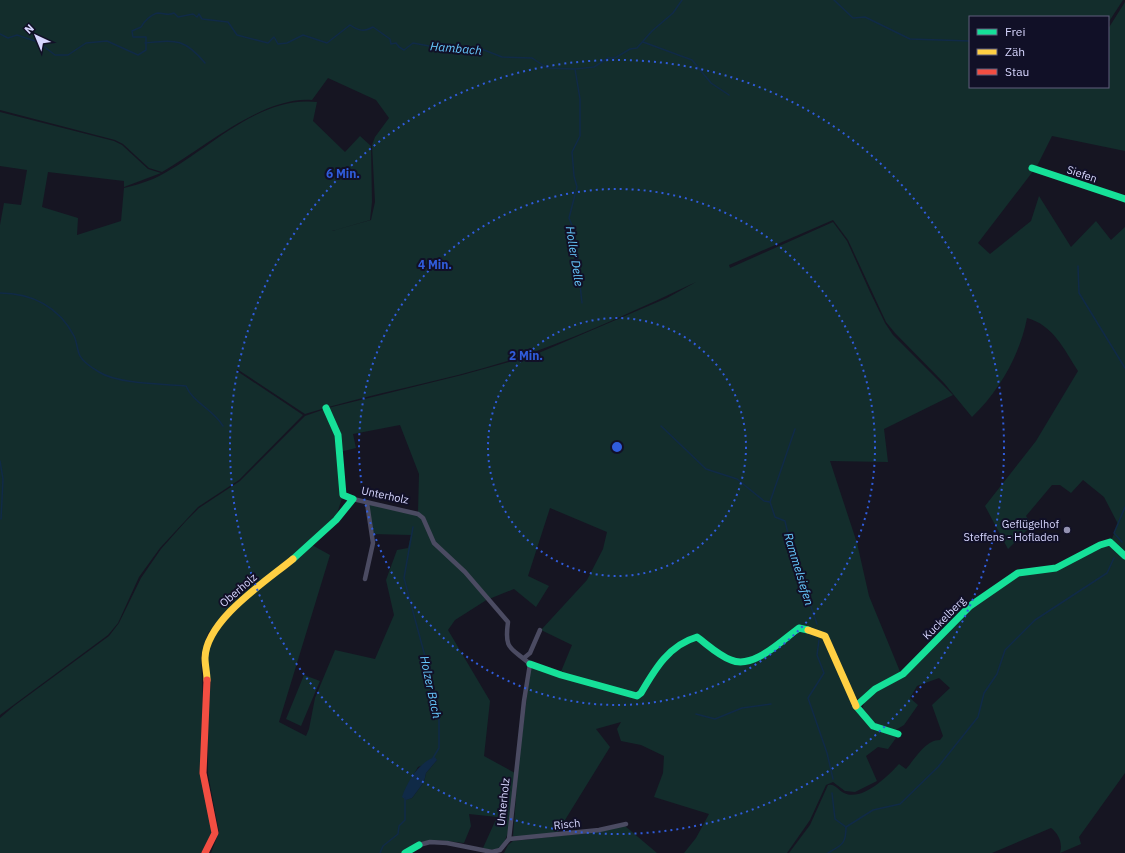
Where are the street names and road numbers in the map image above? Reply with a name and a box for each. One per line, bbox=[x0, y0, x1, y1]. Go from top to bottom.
street label: Siefen bbox=[1065, 162, 1099, 186]
street label: Unterholz bbox=[360, 483, 410, 507]
street label: Oberholz bbox=[217, 570, 259, 610]
street label: Kuckelberg bbox=[919, 593, 969, 643]
street label: Unterholz bbox=[494, 777, 512, 827]
street label: Risch bbox=[553, 816, 581, 832]

